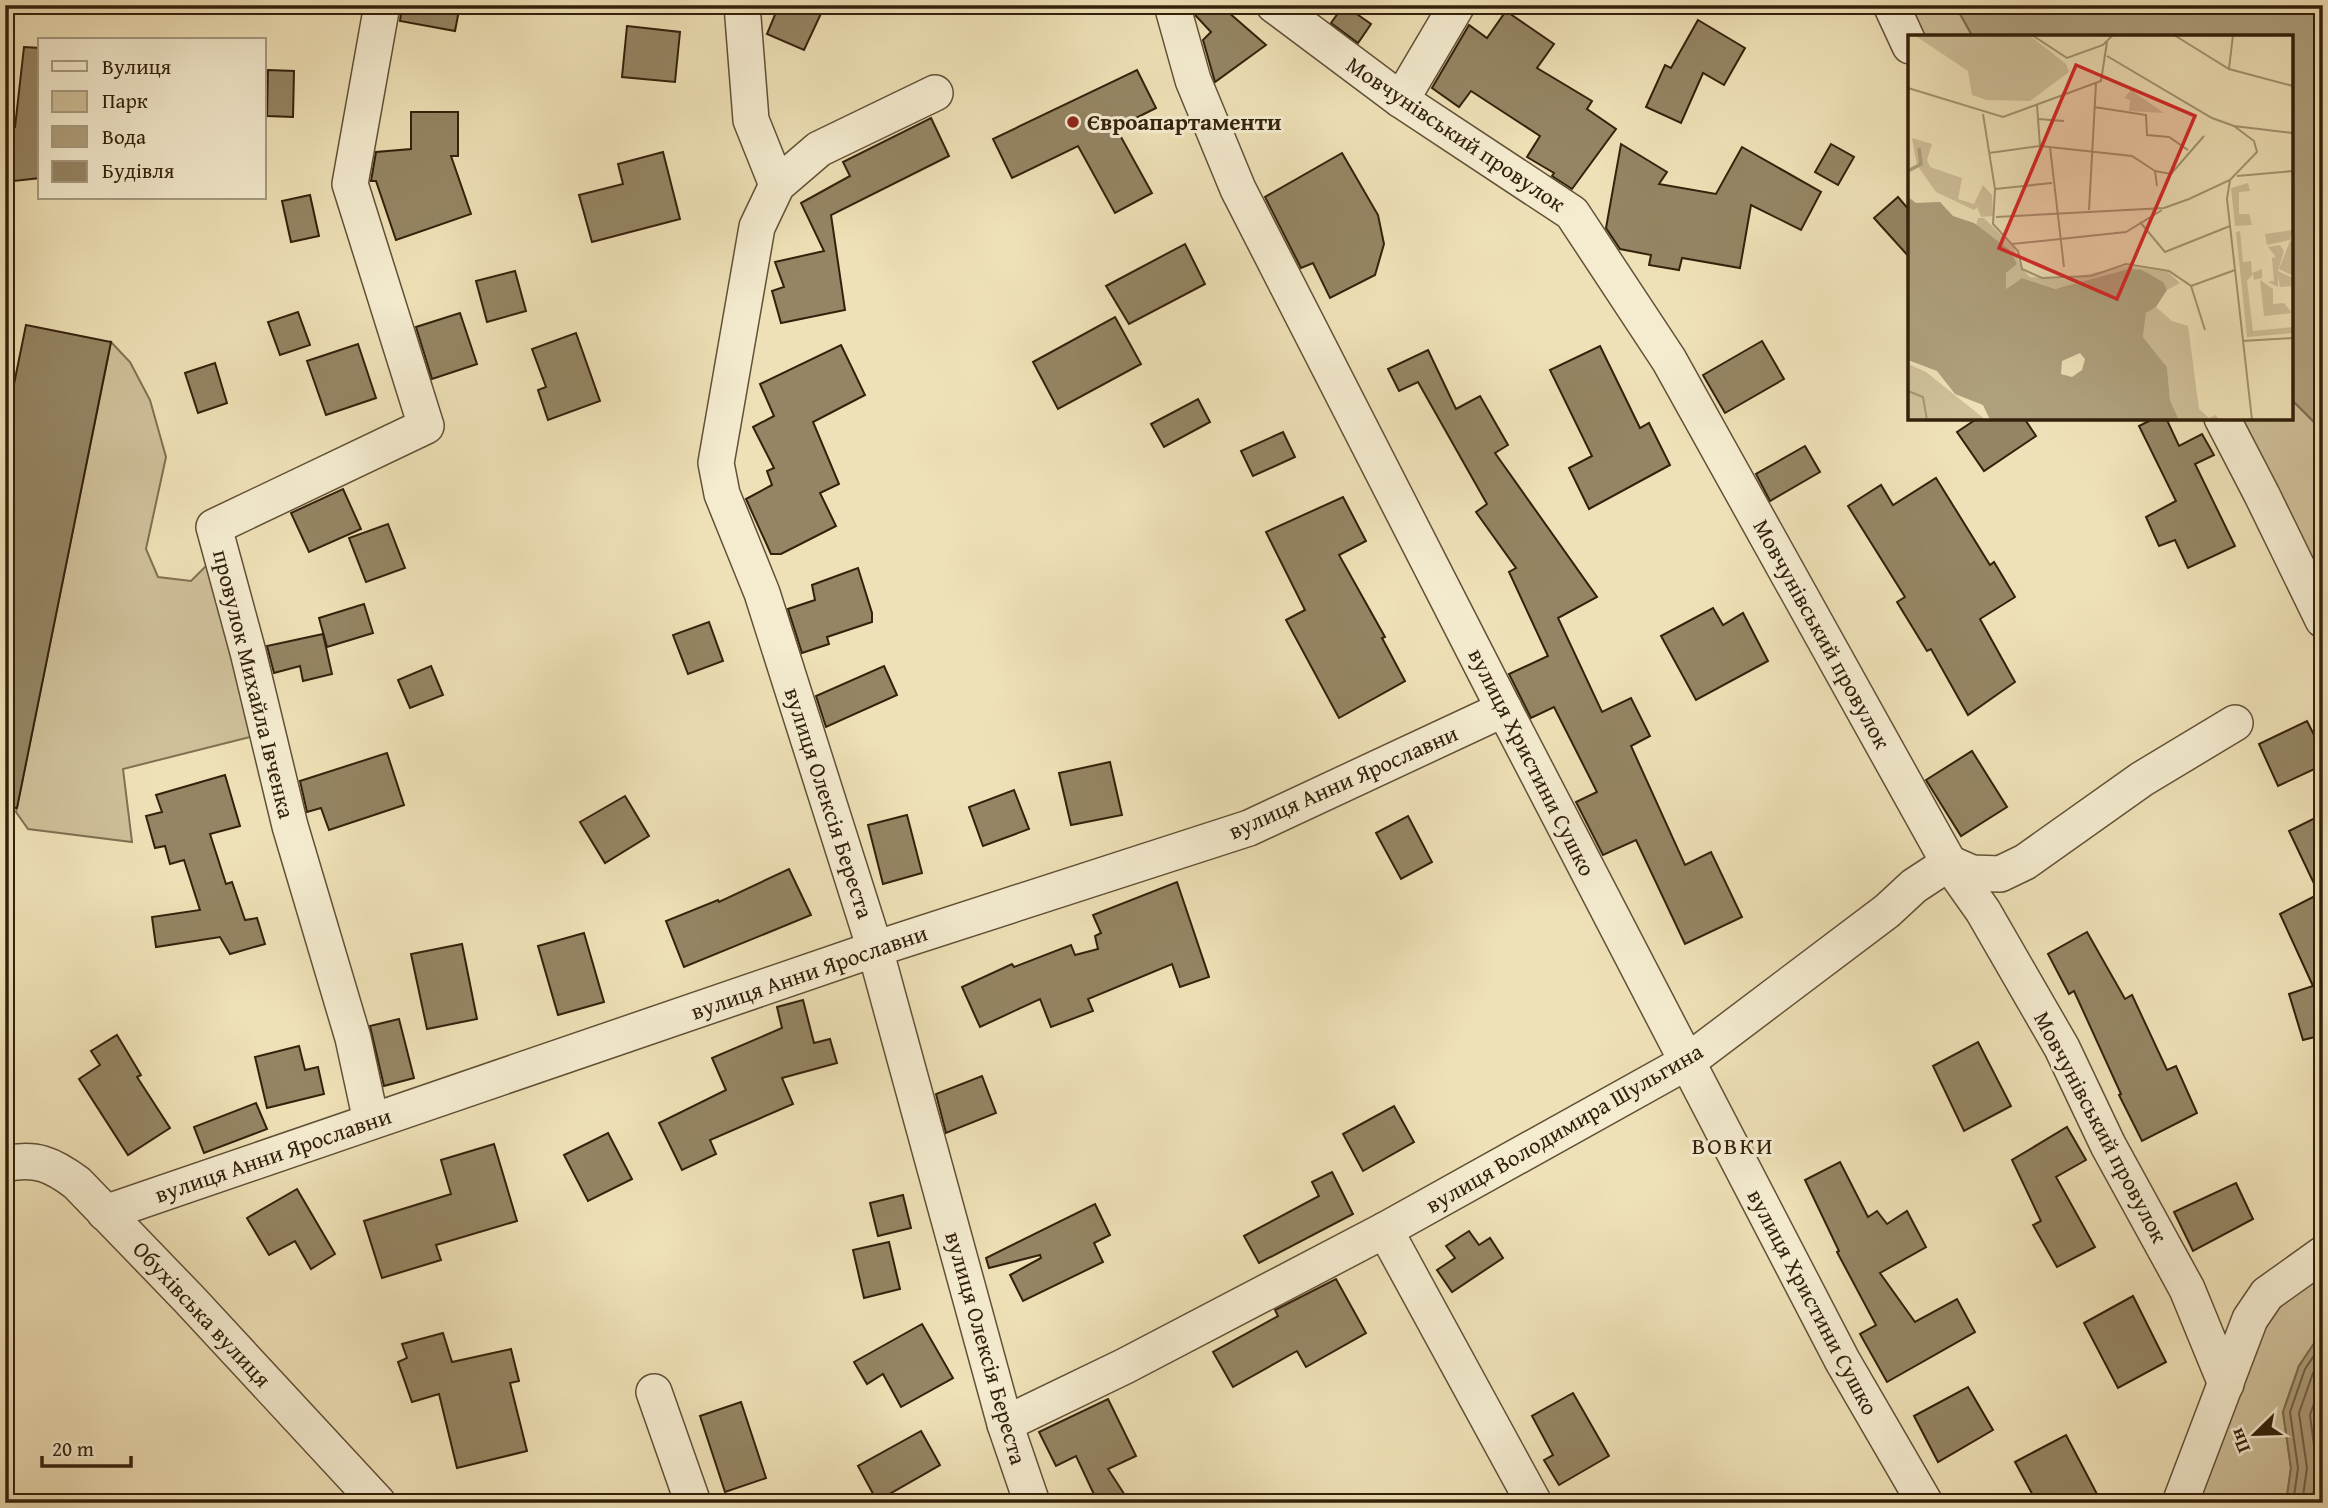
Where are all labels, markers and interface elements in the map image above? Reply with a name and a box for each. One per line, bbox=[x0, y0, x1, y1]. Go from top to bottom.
inset map bbox=[1908, 35, 2293, 420]
legend bbox=[38, 38, 266, 200]
street label: Мовчунівський провулок bbox=[1340, 48, 1572, 219]
text: Вулиця bbox=[102, 51, 172, 82]
text: Парк bbox=[102, 85, 148, 116]
place label: Євроапартаменти bbox=[1087, 105, 1281, 138]
marker: Євроапартаменти bbox=[1065, 114, 1081, 130]
text: Вода bbox=[102, 121, 146, 152]
text: Будівля bbox=[102, 155, 175, 186]
street label: Мовчунівський провулок bbox=[1745, 513, 1899, 755]
street label: провулок Михайла Івченка bbox=[205, 546, 304, 822]
street label: вулиця Христини Сушко bbox=[1461, 642, 1604, 881]
street label: вулиця Олексія Береста bbox=[777, 683, 882, 923]
street label: вулиця Анни Ярославни bbox=[1223, 716, 1463, 847]
street label: вулиця Анни Ярославни bbox=[686, 915, 932, 1028]
street label: Мовчунівський провулок bbox=[2026, 1005, 2177, 1248]
street label: вулиця Володимира Шульгина bbox=[1419, 1034, 1708, 1221]
street label: вулиця Анни Ярославни bbox=[150, 1098, 396, 1211]
district label: ВОВКИ bbox=[1692, 1128, 1774, 1163]
street label: вулиця Христини Сушко bbox=[1740, 1183, 1887, 1421]
street label: вулиця Олексія Береста bbox=[937, 1227, 1036, 1468]
street label: Обухівська вулиця bbox=[126, 1233, 279, 1395]
north arrow bbox=[2220, 1400, 2290, 1470]
scale bar bbox=[42, 1424, 131, 1468]
text: Пн bbox=[2222, 1424, 2257, 1457]
text: 20 m bbox=[52, 1433, 94, 1464]

